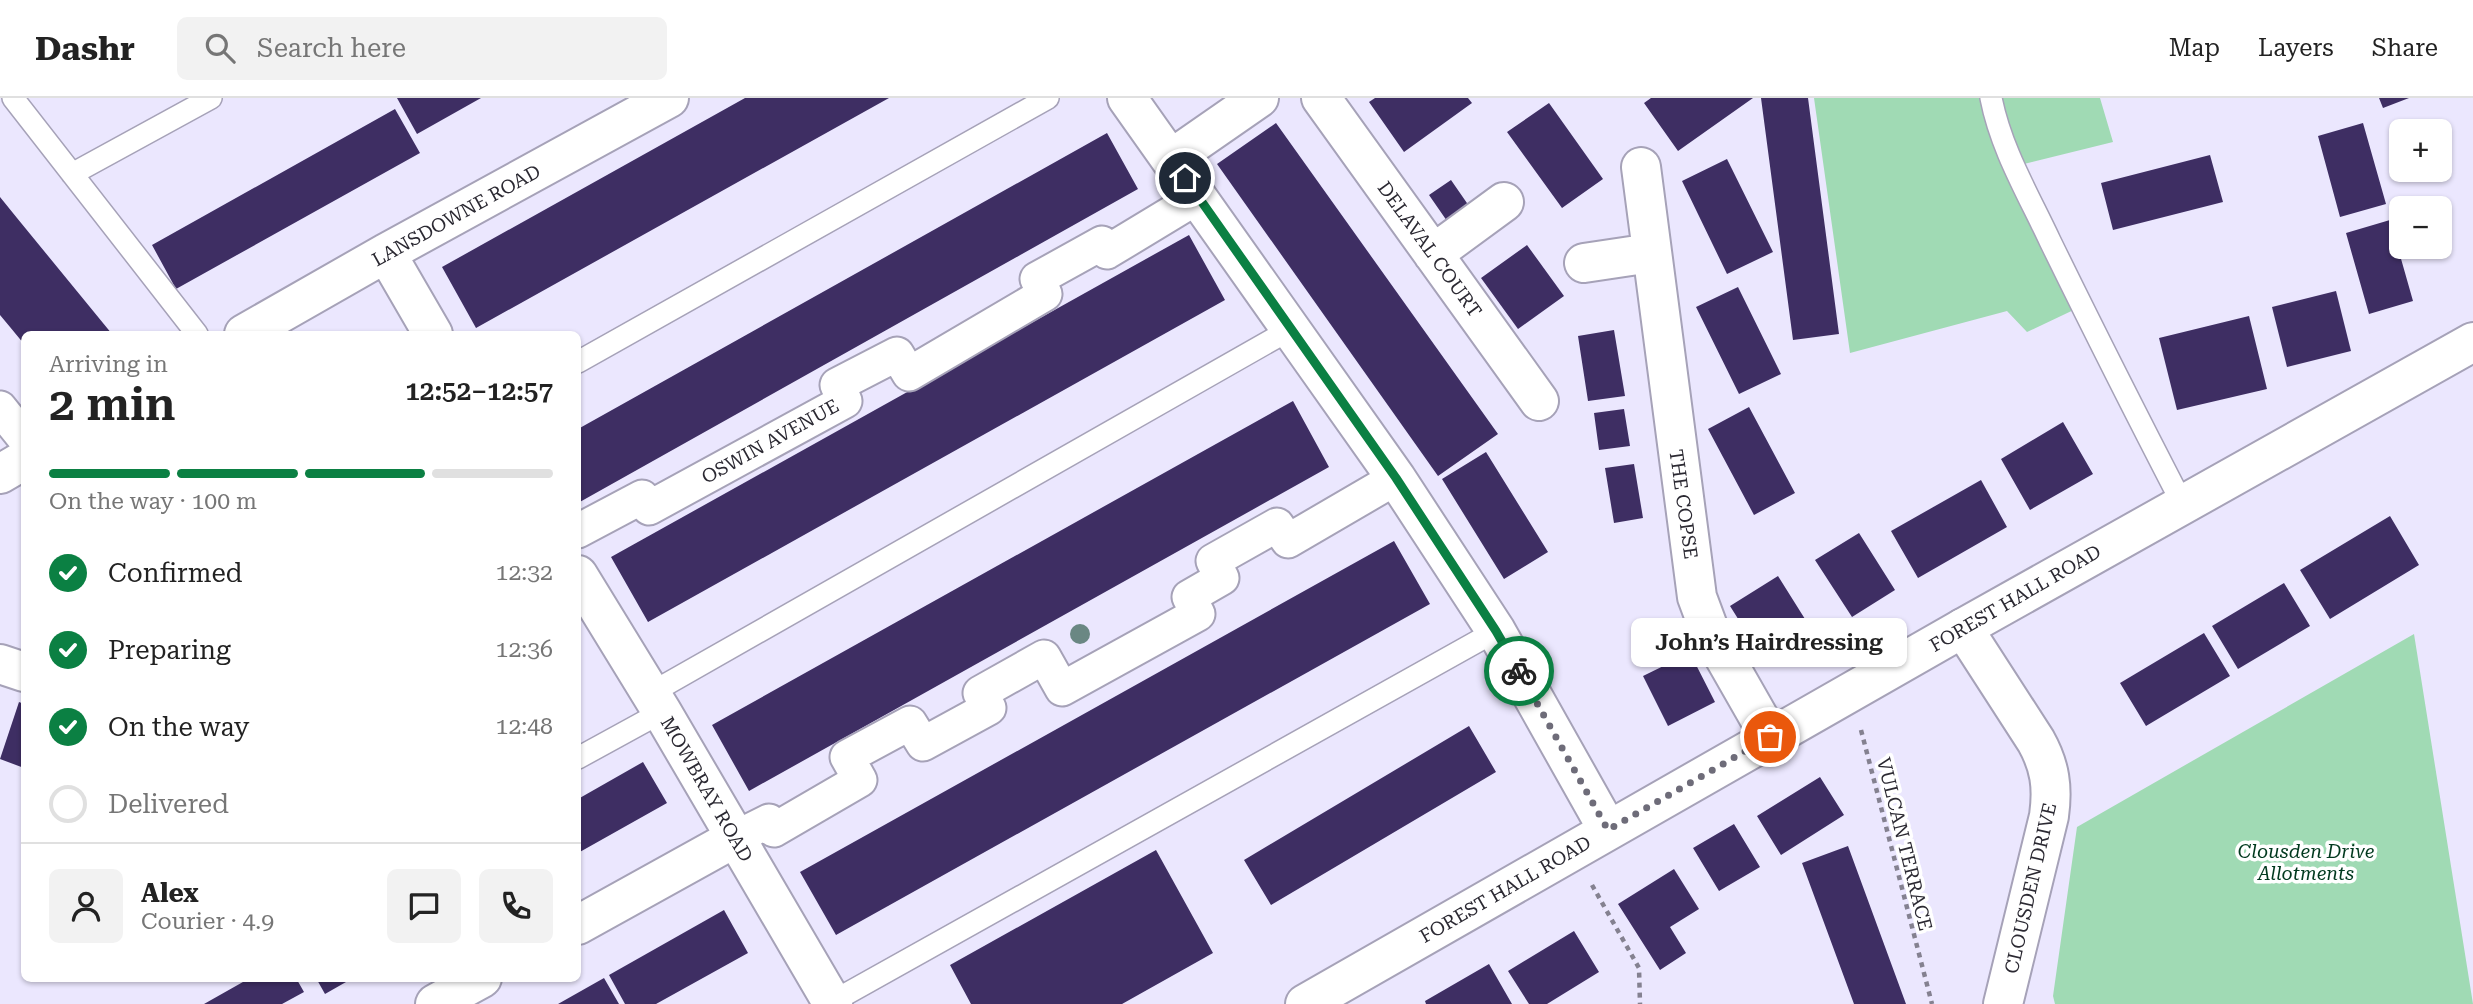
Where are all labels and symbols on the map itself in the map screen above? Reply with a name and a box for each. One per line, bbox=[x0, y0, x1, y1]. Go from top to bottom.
pin bbox=[1155, 148, 1215, 208]
street label: LANSDOWNE ROAD bbox=[368, 160, 544, 271]
street label: DELAVAL COURT bbox=[1373, 177, 1487, 322]
street label: OSWIN AVENUE bbox=[698, 394, 843, 489]
street label: THE COPSE bbox=[1664, 448, 1703, 560]
street label: FOREST HALL ROAD bbox=[1925, 540, 2105, 657]
callout: John’s Hairdressing bbox=[1632, 618, 1908, 667]
courier bbox=[1484, 636, 1554, 706]
pin bbox=[1740, 707, 1800, 767]
street label: MOWBRAY ROAD bbox=[656, 712, 758, 866]
street label: VULCAN TERRACE bbox=[1872, 755, 1937, 933]
street label: CLOUSDEN DRIVE bbox=[2000, 800, 2061, 976]
street label: FOREST HALL ROAD bbox=[1415, 831, 1595, 948]
park label: Clousden Drive Allotments bbox=[2238, 840, 2375, 885]

